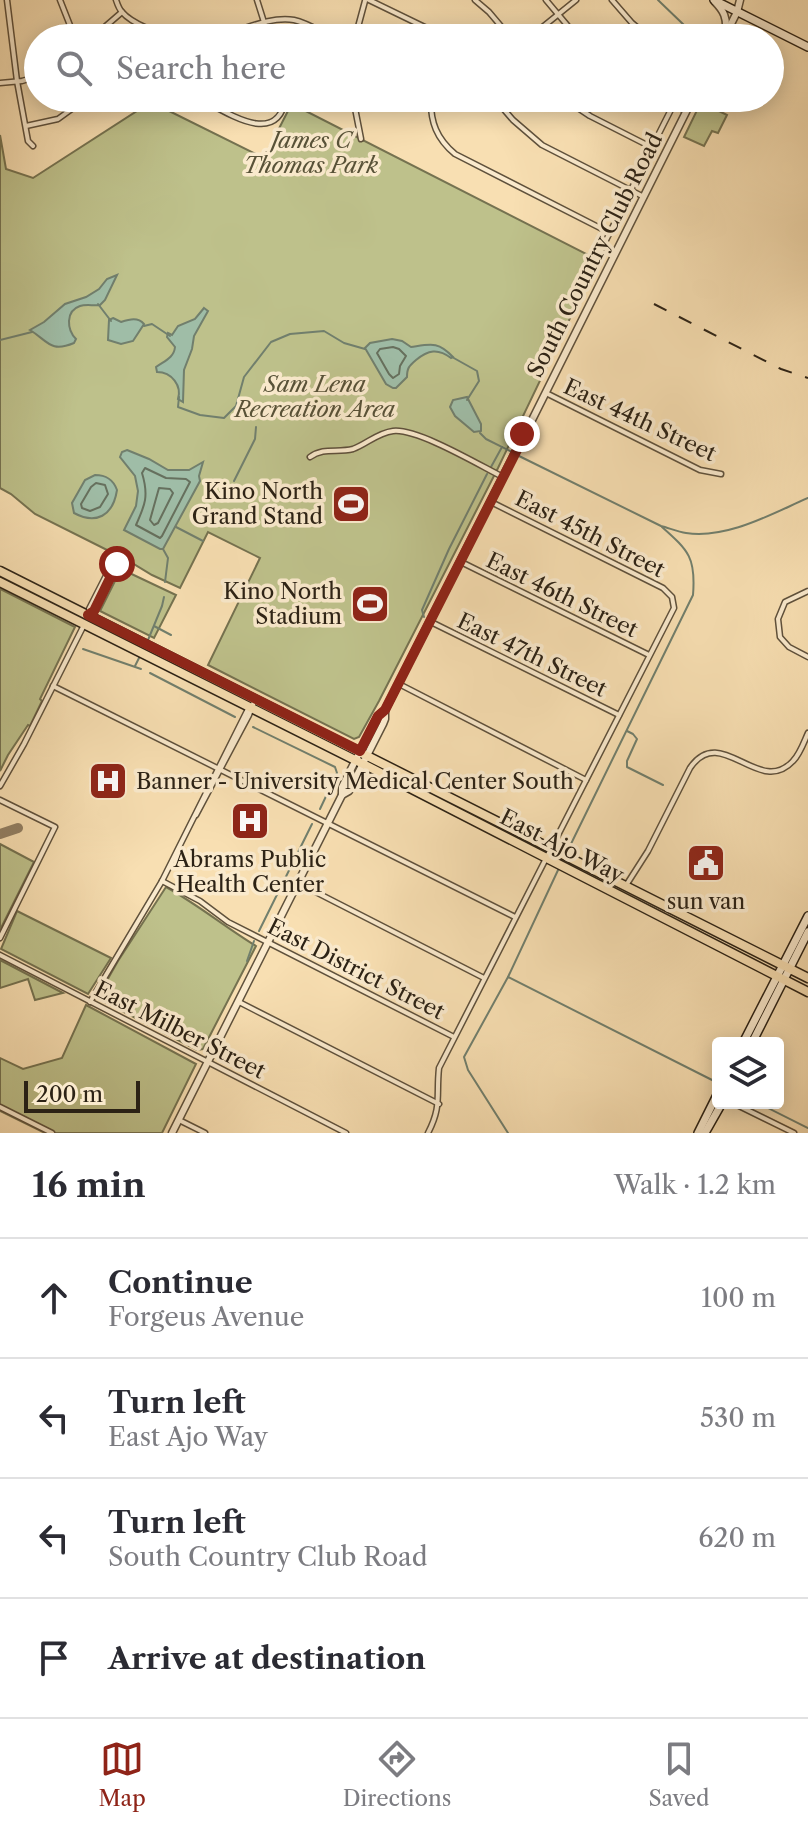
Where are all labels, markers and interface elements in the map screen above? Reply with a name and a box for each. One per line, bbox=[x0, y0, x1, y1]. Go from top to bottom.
search box bbox=[24, 24, 784, 112]
icon: search bbox=[52, 46, 96, 90]
text: Search here bbox=[116, 50, 286, 87]
park label: James C Thomas Park bbox=[244, 127, 379, 179]
street label: South Country Club Road bbox=[522, 128, 668, 382]
park label: Sam Lena Recreation Area bbox=[233, 371, 395, 423]
street label: East 44th Street bbox=[559, 373, 721, 467]
route end bbox=[504, 416, 540, 452]
place label: Kino North Grand Stand bbox=[192, 478, 323, 530]
sports icon: Kino North Grand Stand bbox=[330, 483, 372, 525]
street label: East 45th Street bbox=[511, 485, 670, 583]
route start bbox=[99, 546, 135, 582]
street label: East 46th Street bbox=[482, 547, 642, 643]
place label: Kino North Stadium bbox=[223, 578, 343, 630]
sports icon: Kino North Stadium bbox=[349, 583, 391, 625]
street label: East 47th Street bbox=[453, 607, 611, 703]
hospital icon: Banner - University Medical Center South bbox=[87, 760, 129, 802]
place label: Banner - University Medical Center South bbox=[136, 768, 574, 795]
hospital icon: Abrams Public Health Center bbox=[229, 800, 271, 842]
street label: East Ajo Way bbox=[496, 803, 629, 889]
public building icon: sun van bbox=[685, 842, 727, 884]
place label: Abrams Public Health Center bbox=[173, 846, 326, 898]
place label: sun van bbox=[667, 888, 746, 915]
street label: East District Street bbox=[263, 913, 449, 1025]
street label: East Milber Street bbox=[90, 975, 270, 1085]
map controls bbox=[712, 1037, 784, 1109]
button: layers bbox=[712, 1037, 784, 1109]
scale bar bbox=[24, 1077, 140, 1113]
text: 200 m bbox=[36, 1081, 103, 1108]
text: 16 min bbox=[32, 1164, 145, 1206]
text: Walk · 1.2 km bbox=[614, 1169, 776, 1201]
text: Continue bbox=[108, 1264, 253, 1301]
icon: ahead bbox=[32, 1276, 76, 1320]
text: 100 m bbox=[701, 1282, 776, 1314]
text: Forgeus Avenue bbox=[108, 1301, 304, 1333]
text: Turn left bbox=[108, 1384, 245, 1421]
icon: left bbox=[32, 1396, 76, 1440]
text: 530 m bbox=[700, 1402, 776, 1434]
text: East Ajo Way bbox=[108, 1421, 268, 1453]
text: Turn left bbox=[108, 1504, 245, 1541]
icon: left bbox=[32, 1516, 76, 1560]
text: 620 m bbox=[698, 1522, 776, 1554]
text: South Country Club Road bbox=[108, 1541, 428, 1573]
icon: arrive bbox=[32, 1636, 76, 1680]
text: Arrive at destination bbox=[108, 1640, 426, 1677]
tab: Map bbox=[98, 1737, 146, 1812]
tab: Directions bbox=[343, 1737, 451, 1812]
tab: Saved bbox=[648, 1737, 709, 1812]

